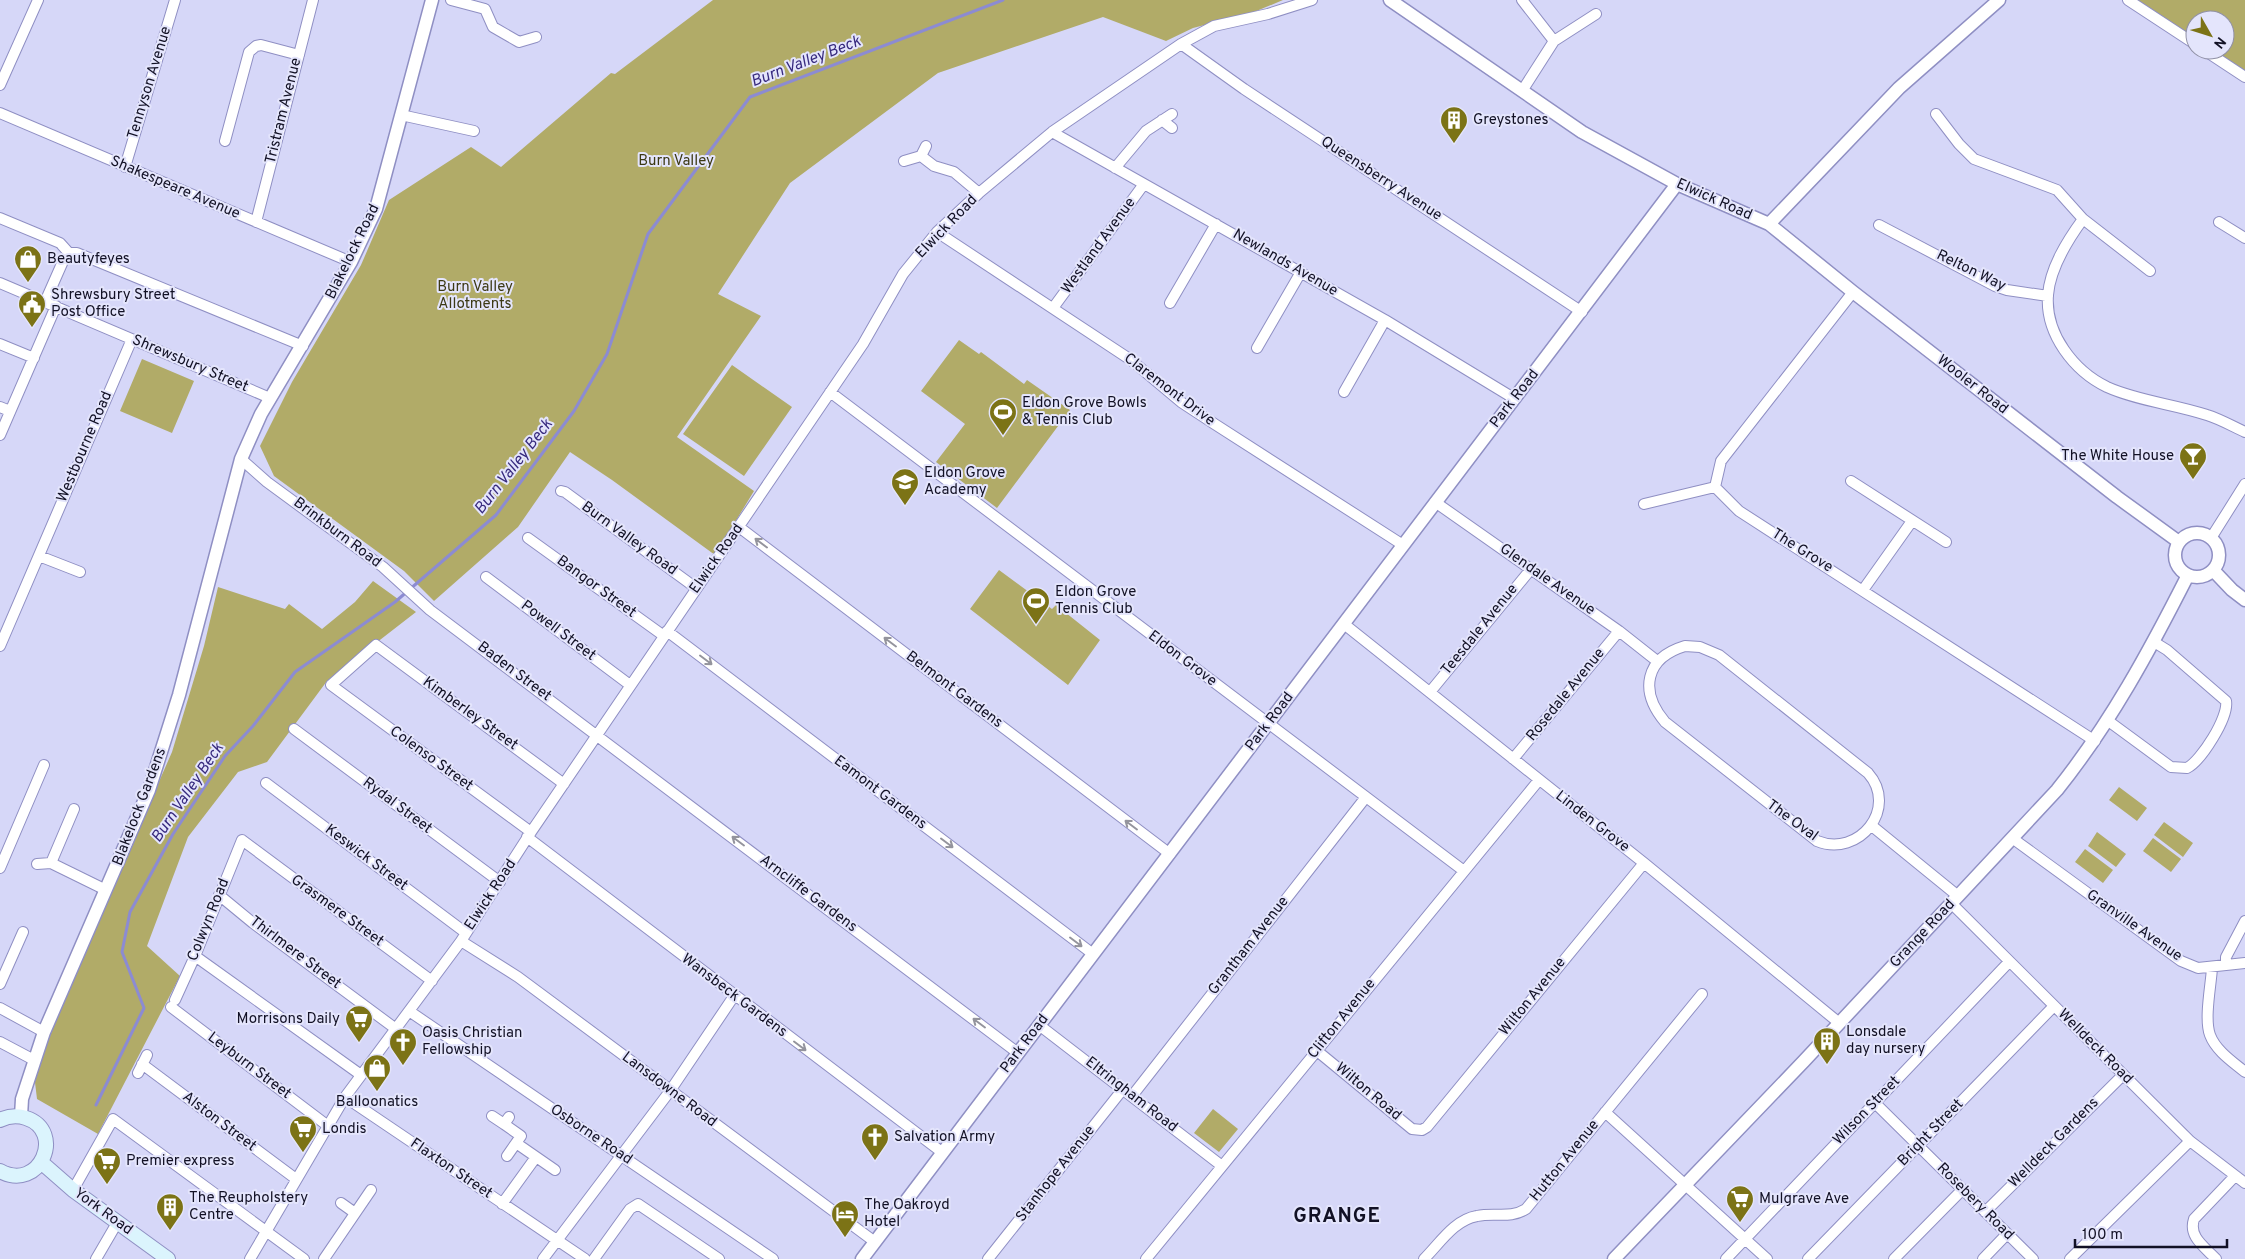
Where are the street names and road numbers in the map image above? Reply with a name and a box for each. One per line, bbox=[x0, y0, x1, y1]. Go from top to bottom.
street label: Tennyson Avenue bbox=[124, 24, 176, 142]
street label: Tristram Avenue bbox=[262, 56, 306, 166]
street label: Queensberry Avenue bbox=[1317, 133, 1445, 225]
street label: Shakespeare Avenue bbox=[107, 152, 243, 224]
street label: Elwick Road bbox=[1673, 175, 1755, 225]
street label: Elwick Road bbox=[912, 191, 982, 263]
street label: Westland Avenue bbox=[1058, 194, 1140, 298]
street label: Blakelock Road bbox=[322, 201, 384, 303]
street label: Newlands Avenue bbox=[1229, 225, 1341, 301]
street label: Relton Way bbox=[1933, 246, 2009, 296]
street label: Shrewsbury Street bbox=[129, 331, 251, 397]
street label: Claremont Drive bbox=[1120, 349, 1218, 431]
street label: Wooler Road bbox=[1932, 351, 2012, 419]
street label: Park Road bbox=[1486, 366, 1544, 432]
street label: Westbourne Road bbox=[53, 389, 117, 505]
street label: Brinkburn Road bbox=[289, 494, 385, 572]
street label: Burn Valley Road bbox=[577, 498, 681, 580]
street label: Elwick Road bbox=[686, 520, 748, 598]
street label: The Grove bbox=[1768, 525, 1836, 577]
street label: Glendale Avenue bbox=[1495, 540, 1599, 620]
street label: Bangor Street bbox=[552, 552, 640, 622]
street label: Teesdale Avenue bbox=[1437, 581, 1523, 679]
street label: Powell Street bbox=[517, 597, 599, 665]
street label: Eldon Grove bbox=[1144, 627, 1220, 691]
street label: Baden Street bbox=[473, 638, 555, 706]
street label: Rosedale Avenue bbox=[1523, 645, 1609, 745]
street label: Belmont Gardens bbox=[902, 647, 1006, 733]
street label: Kimberley Street bbox=[418, 673, 522, 755]
street label: Park Road bbox=[1242, 689, 1298, 755]
street label: Colenso Street bbox=[385, 722, 477, 796]
street label: Blakelock Gardens bbox=[109, 745, 171, 869]
street label: Eamont Gardens bbox=[830, 752, 930, 834]
street label: Rydal Street bbox=[358, 774, 436, 838]
street label: Linden Grove bbox=[1551, 787, 1633, 857]
street label: The Oval bbox=[1763, 796, 1821, 846]
street label: Keswick Street bbox=[321, 821, 411, 895]
street label: Arncliffe Gardens bbox=[755, 851, 861, 937]
street label: Elwick Road bbox=[461, 856, 521, 934]
street label: Grasmere Street bbox=[287, 871, 387, 951]
street label: Colwyn Road bbox=[184, 876, 234, 964]
street label: Granville Avenue bbox=[2082, 886, 2186, 966]
street label: Grantham Avenue bbox=[1205, 893, 1293, 999]
street label: Grange Road bbox=[1886, 896, 1960, 972]
street label: Thirlmere Street bbox=[245, 912, 345, 994]
street label: Wansbeck Gardens bbox=[677, 950, 791, 1042]
street label: Wilton Avenue bbox=[1496, 954, 1570, 1040]
street label: Clifton Avenue bbox=[1304, 975, 1380, 1063]
street label: Welldeck Road bbox=[2053, 1005, 2137, 1089]
street label: Park Road bbox=[997, 1011, 1053, 1077]
street label: Leyburn Street bbox=[203, 1028, 295, 1104]
street label: Lansdowne Road bbox=[618, 1048, 720, 1132]
street label: Eltringham Road bbox=[1081, 1053, 1181, 1137]
street label: Wilton Road bbox=[1331, 1059, 1405, 1125]
street label: Wilson Street bbox=[1829, 1072, 1905, 1150]
street label: Alston Street bbox=[178, 1088, 260, 1156]
street label: Welldeck Gardens bbox=[2005, 1094, 2103, 1192]
street label: Bright Street bbox=[1894, 1095, 1968, 1171]
street label: Osborne Road bbox=[546, 1100, 636, 1170]
street label: Hutton Avenue bbox=[1526, 1116, 1604, 1206]
street label: Stanhope Avenue bbox=[1012, 1122, 1100, 1226]
street label: Flaxton Street bbox=[406, 1135, 496, 1203]
street label: Rosebery Road bbox=[1932, 1159, 2018, 1245]
street label: York Road bbox=[70, 1184, 136, 1240]

